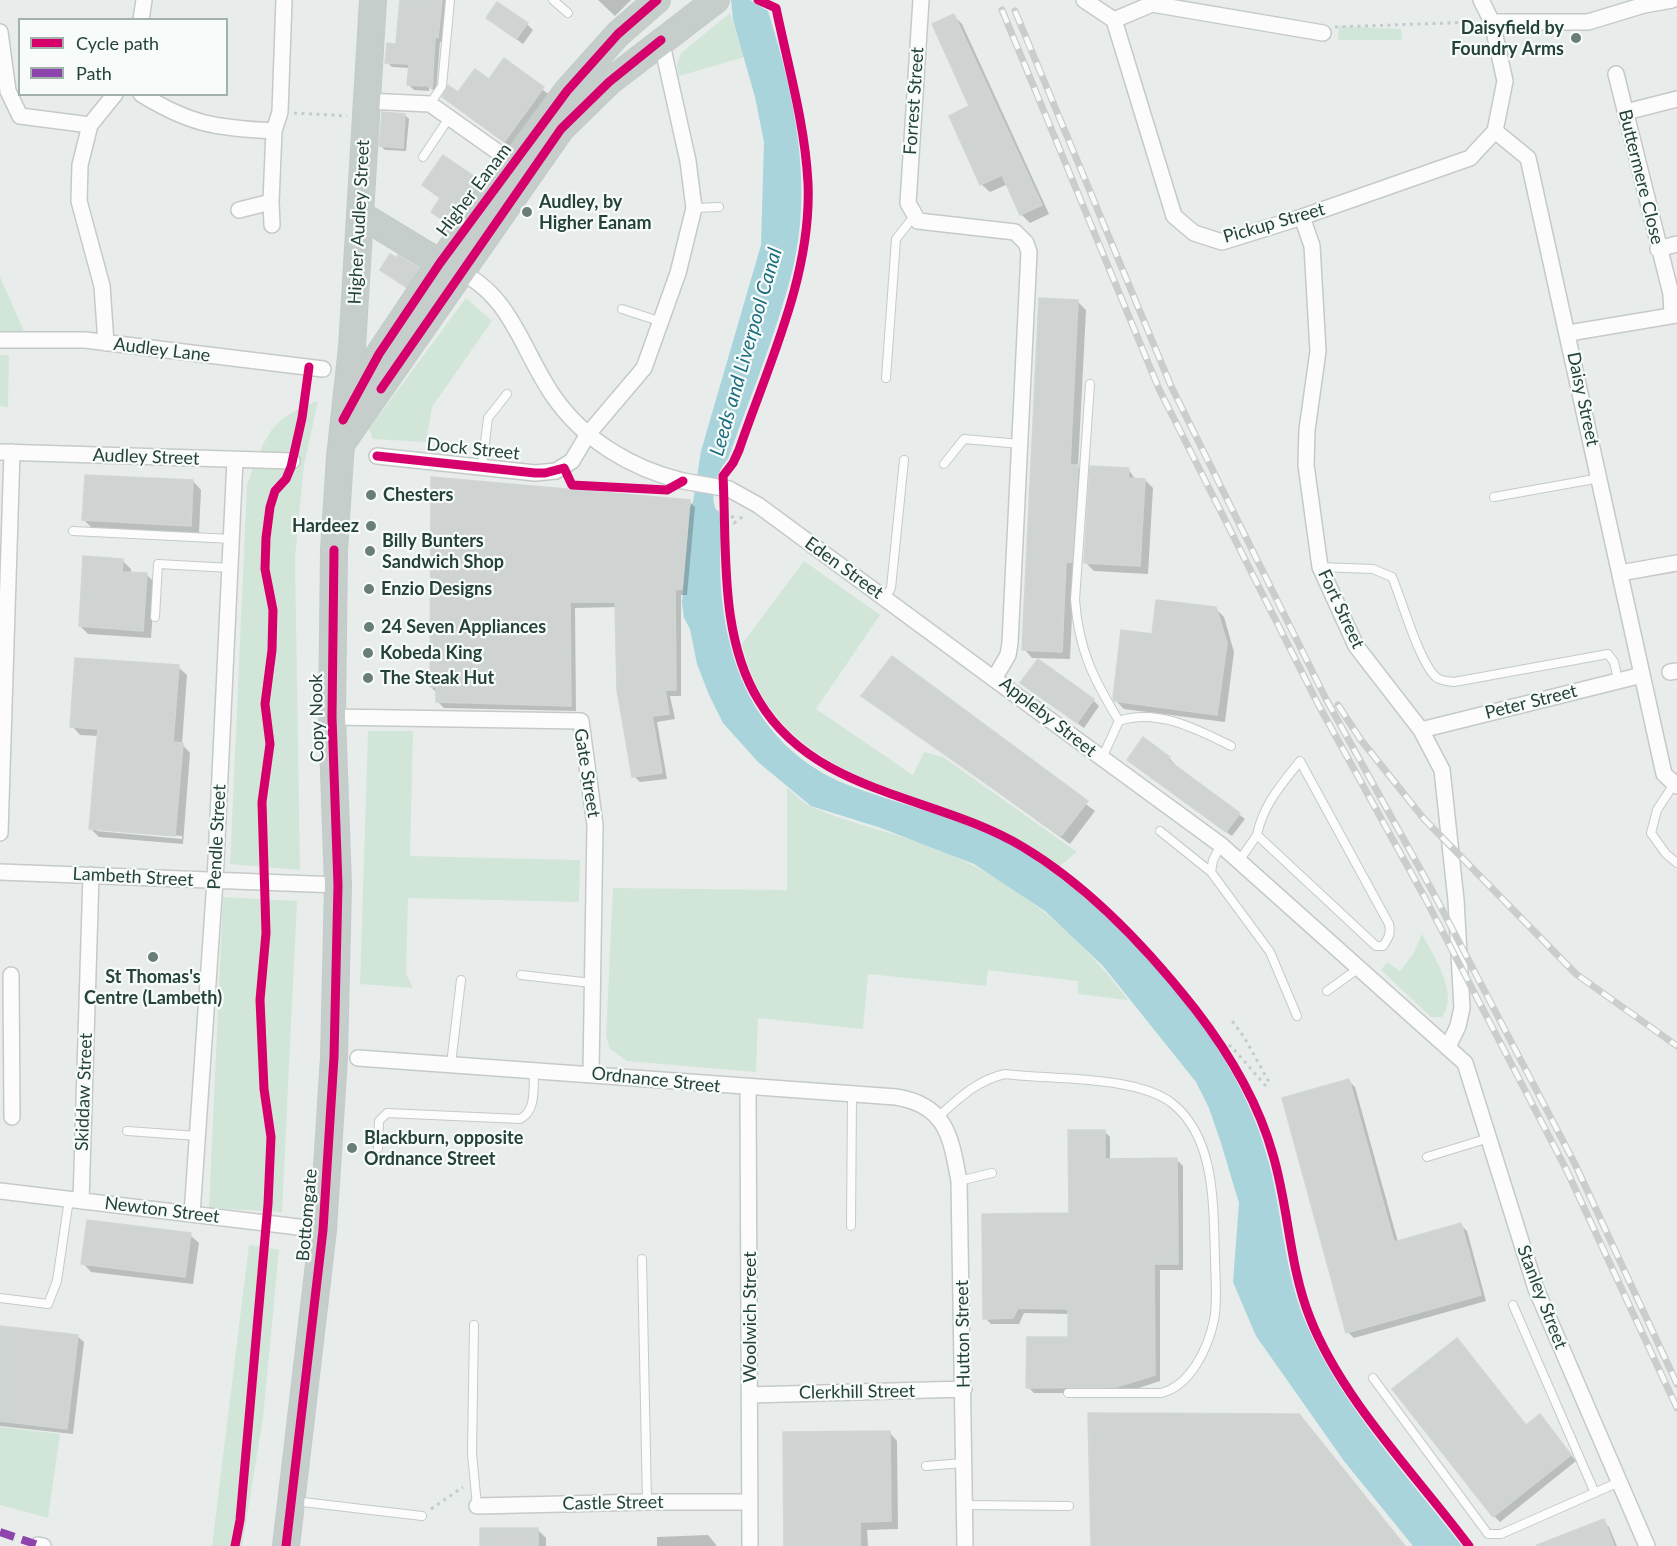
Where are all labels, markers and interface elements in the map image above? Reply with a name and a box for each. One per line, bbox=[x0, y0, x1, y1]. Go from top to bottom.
place label: Daisyfield by Foundry Arms bbox=[1451, 17, 1564, 60]
legend bbox=[18, 18, 228, 96]
marker: Daisyfield by Foundry Arms bbox=[1569, 31, 1583, 45]
text: Cycle path bbox=[76, 32, 159, 54]
street label: Forrest Street bbox=[899, 46, 929, 156]
text: Path bbox=[76, 62, 112, 84]
street label: Buttermere Close bbox=[1614, 107, 1668, 247]
street label: Higher Audley Street bbox=[344, 139, 374, 305]
street label: Higher Eanam bbox=[432, 139, 516, 241]
place label: Audley, by Higher Eanam bbox=[539, 191, 651, 234]
street label: Pickup Street bbox=[1221, 198, 1327, 248]
marker: Audley, by Higher Eanam bbox=[520, 205, 534, 219]
water label: Leeds and Liverpool Canal bbox=[705, 245, 787, 459]
street label: Audley Lane bbox=[112, 333, 212, 367]
street label: Daisy Street bbox=[1562, 350, 1604, 448]
street label: Dock Street bbox=[425, 433, 521, 465]
street label: Audley Street bbox=[92, 444, 200, 470]
place label: Chesters bbox=[383, 484, 453, 506]
marker: Chesters bbox=[364, 488, 378, 502]
place label: Hardeez bbox=[292, 515, 359, 537]
marker: Hardeez bbox=[364, 519, 378, 533]
place label: Billy Bunters Sandwich Shop bbox=[382, 530, 504, 572]
street label: Eden Street bbox=[801, 532, 887, 604]
marker: Billy Bunters Sandwich Shop bbox=[363, 544, 377, 558]
street label: Fort Street bbox=[1313, 566, 1369, 652]
place label: Enzio Designs bbox=[381, 578, 492, 600]
marker: Enzio Designs bbox=[362, 582, 376, 596]
place label: 24 Seven Appliances bbox=[381, 616, 546, 638]
marker: 24 Seven Appliances bbox=[362, 620, 376, 634]
place label: Kobeda King bbox=[380, 642, 482, 664]
marker: Kobeda King bbox=[361, 646, 375, 660]
place label: The Steak Hut bbox=[380, 667, 494, 689]
marker: The Steak Hut bbox=[361, 671, 375, 685]
street label: Appleby Street bbox=[995, 672, 1101, 762]
street label: Copy Nook bbox=[305, 673, 329, 763]
street label: Peter Street bbox=[1483, 680, 1579, 724]
street label: Gate Street bbox=[569, 727, 605, 819]
street label: Pendle Street bbox=[203, 784, 231, 890]
street label: Lambeth Street bbox=[72, 863, 194, 891]
marker: St Thomas's Centre (Lambeth) bbox=[146, 950, 160, 964]
place label: St Thomas's Centre (Lambeth) bbox=[84, 966, 222, 1008]
street label: Skiddaw Street bbox=[71, 1033, 97, 1151]
street label: Ordnance Street bbox=[590, 1062, 722, 1098]
place label: Blackburn, opposite Ordnance Street bbox=[364, 1127, 523, 1170]
marker: Blackburn, opposite Ordnance Street bbox=[345, 1141, 359, 1155]
street label: Bottomgate bbox=[292, 1168, 322, 1262]
street label: Newton Street bbox=[103, 1192, 221, 1228]
street label: Stanley Street bbox=[1512, 1242, 1572, 1352]
street label: Woolwich Street bbox=[739, 1251, 761, 1383]
street label: Hutton Street bbox=[951, 1280, 975, 1388]
street label: Clerkhill Street bbox=[799, 1380, 915, 1404]
street label: Castle Street bbox=[562, 1491, 664, 1515]

